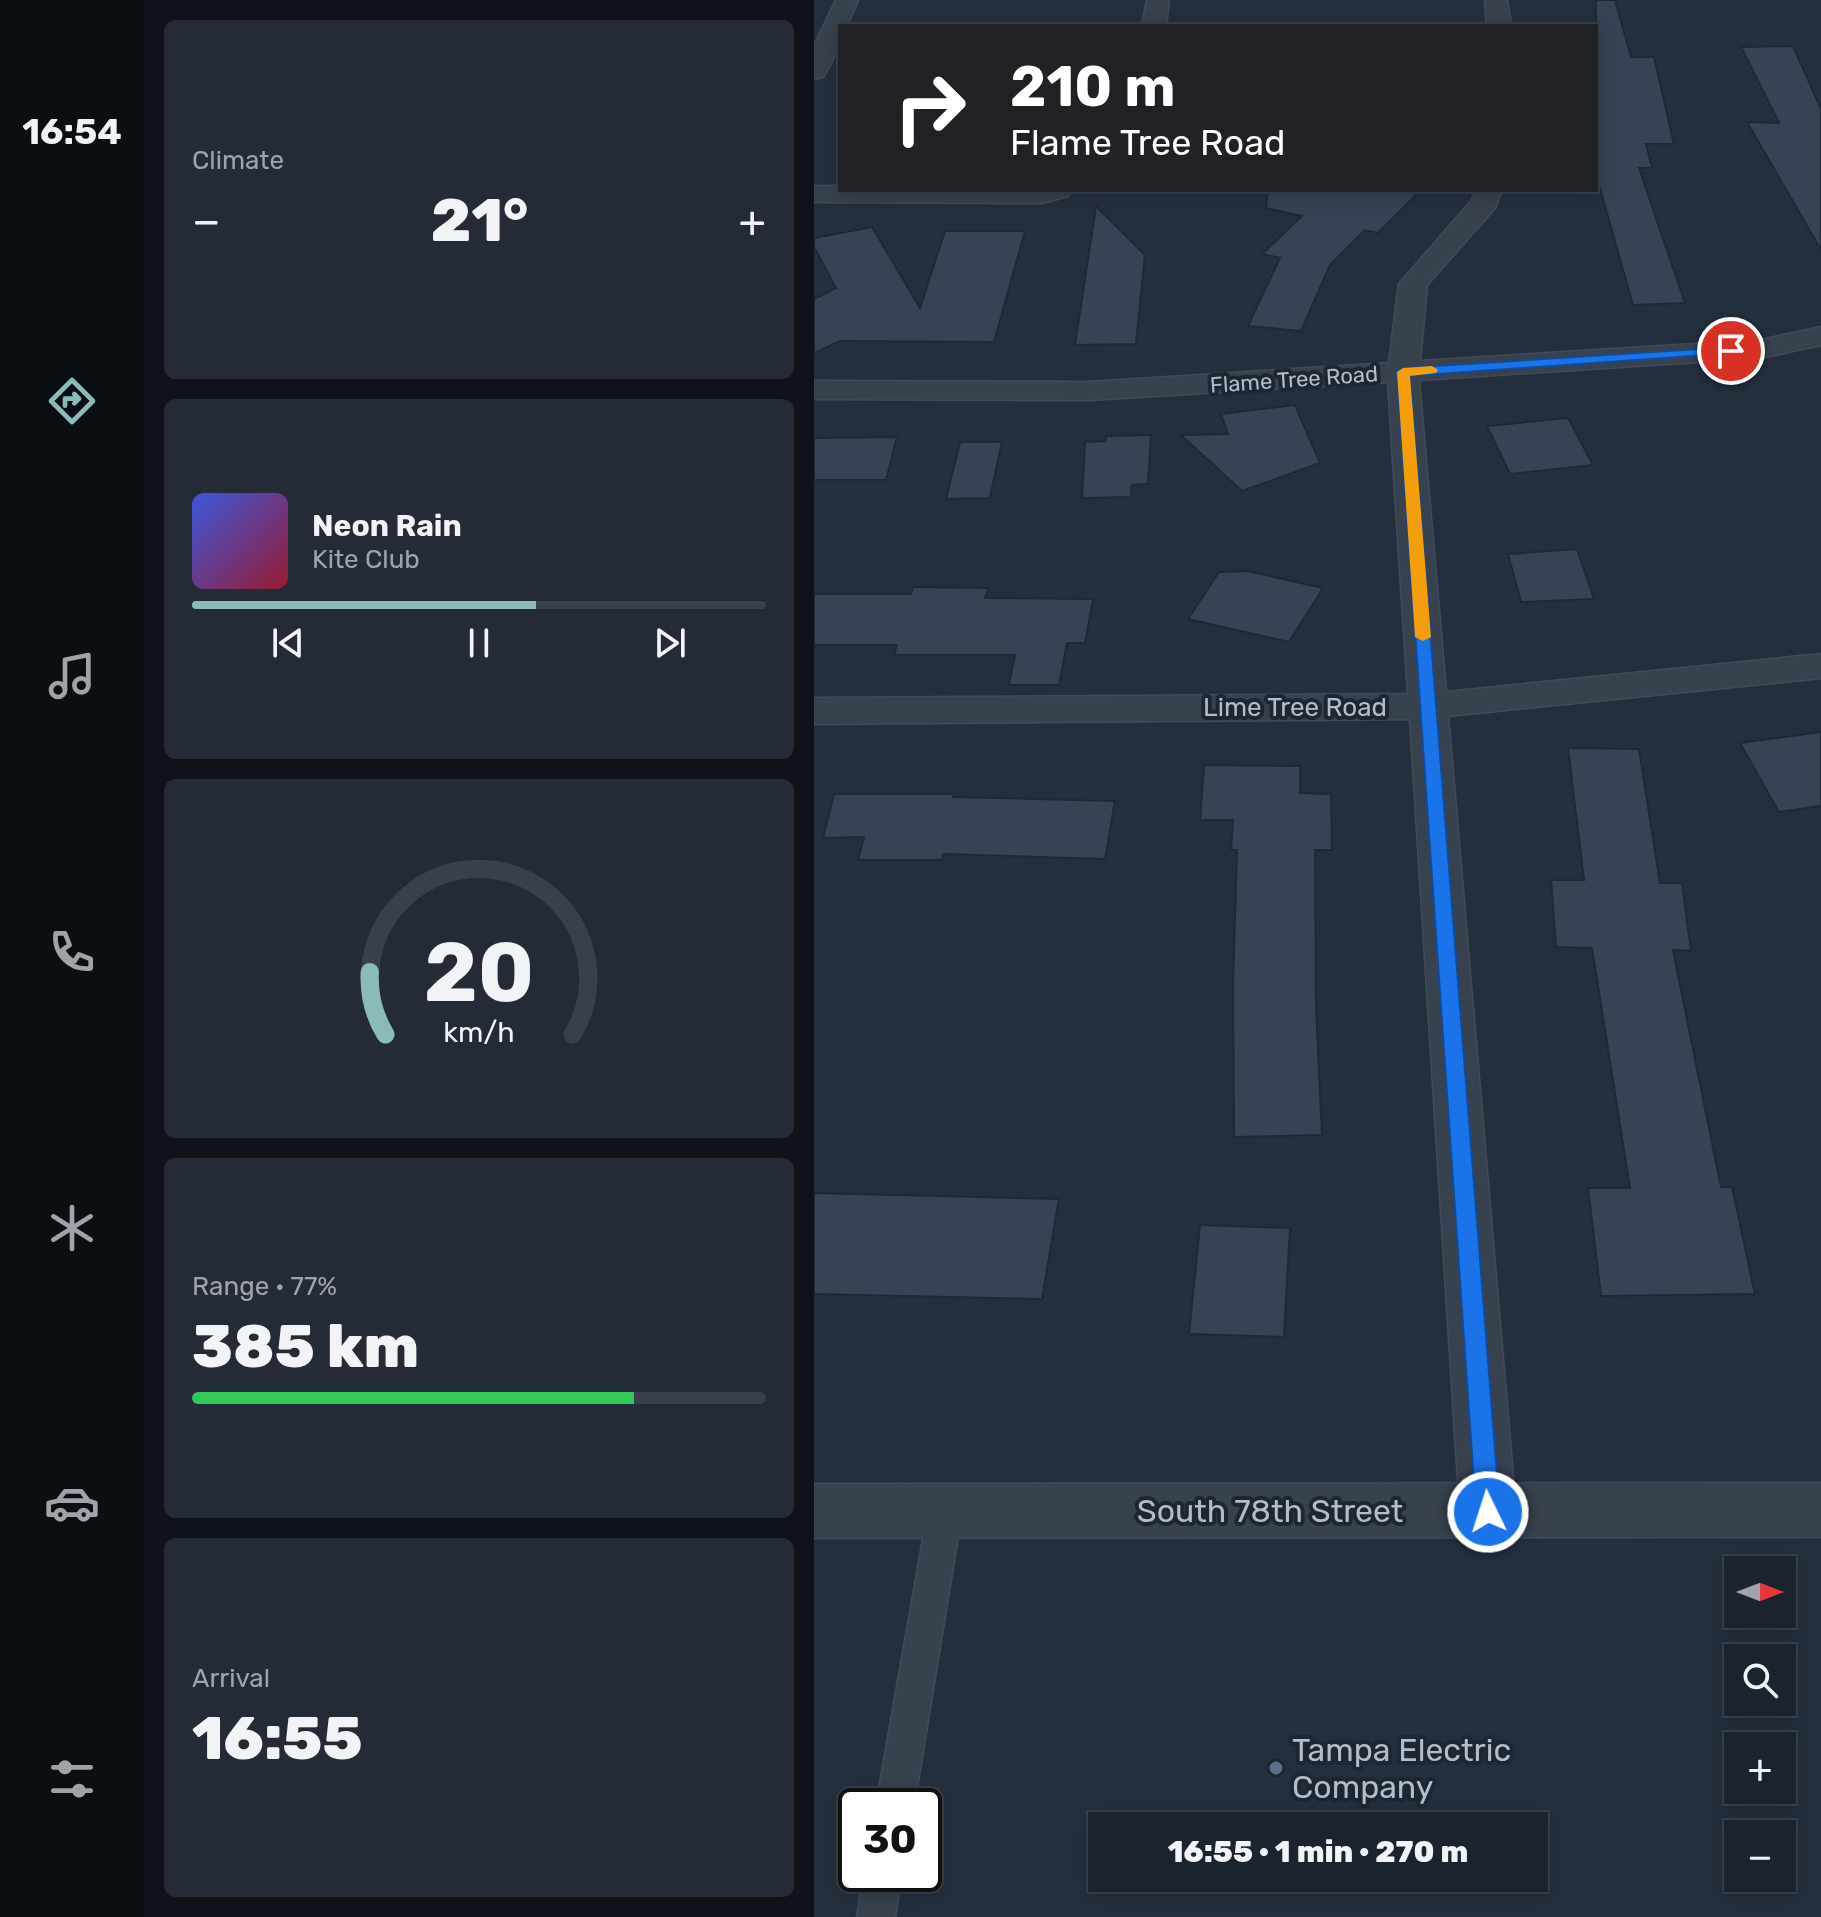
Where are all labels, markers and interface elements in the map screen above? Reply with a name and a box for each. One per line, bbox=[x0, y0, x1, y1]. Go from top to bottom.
text: 210 m bbox=[1010, 54, 1176, 120]
icon: right bbox=[878, 56, 982, 160]
text: 16:54 bbox=[22, 110, 122, 153]
text: Flame Tree Road bbox=[1010, 121, 1285, 164]
text: Climate bbox=[192, 145, 284, 176]
text: 21° bbox=[431, 185, 528, 256]
text: − bbox=[192, 195, 221, 247]
text: + bbox=[739, 195, 766, 247]
pin bbox=[1697, 317, 1765, 385]
icon: arrive bbox=[1709, 329, 1753, 373]
street label: Flame Tree Road bbox=[1209, 360, 1379, 399]
icon: directions bbox=[44, 373, 100, 429]
text: Neon Rain bbox=[312, 508, 462, 544]
text: Kite Club bbox=[312, 544, 420, 575]
icon: previous bbox=[266, 621, 310, 665]
icon: pause bbox=[457, 621, 501, 665]
icon: next bbox=[648, 621, 692, 665]
icon: music bbox=[44, 648, 100, 704]
street label: Lime Tree Road bbox=[1203, 692, 1387, 723]
text: 20 bbox=[424, 922, 534, 1021]
icon: phone bbox=[44, 924, 100, 980]
text: km/h bbox=[443, 1015, 515, 1049]
icon: climate bbox=[44, 1200, 100, 1256]
text: Range · 77% bbox=[192, 1271, 337, 1302]
text: 385 km bbox=[192, 1311, 419, 1382]
position arrow bbox=[1446, 1470, 1530, 1554]
icon: car bbox=[44, 1475, 100, 1531]
street label: South 78th Street bbox=[1137, 1492, 1403, 1530]
north arrow bbox=[1724, 1556, 1796, 1628]
map controls bbox=[1724, 1556, 1796, 1892]
button: search bbox=[1724, 1644, 1796, 1716]
text: Arrival bbox=[192, 1663, 270, 1694]
text: 16:55 bbox=[192, 1703, 362, 1774]
place label: Tampa Electric Company bbox=[1292, 1731, 1511, 1806]
button: + bbox=[1724, 1732, 1796, 1804]
icon: filters bbox=[44, 1751, 100, 1807]
marker: Tampa Electric Company bbox=[1267, 1759, 1285, 1777]
speed limit sign: 30 bbox=[838, 1788, 942, 1892]
button: − bbox=[1724, 1820, 1796, 1892]
text: 16:55 · 1 min · 270 m bbox=[1168, 1834, 1468, 1870]

